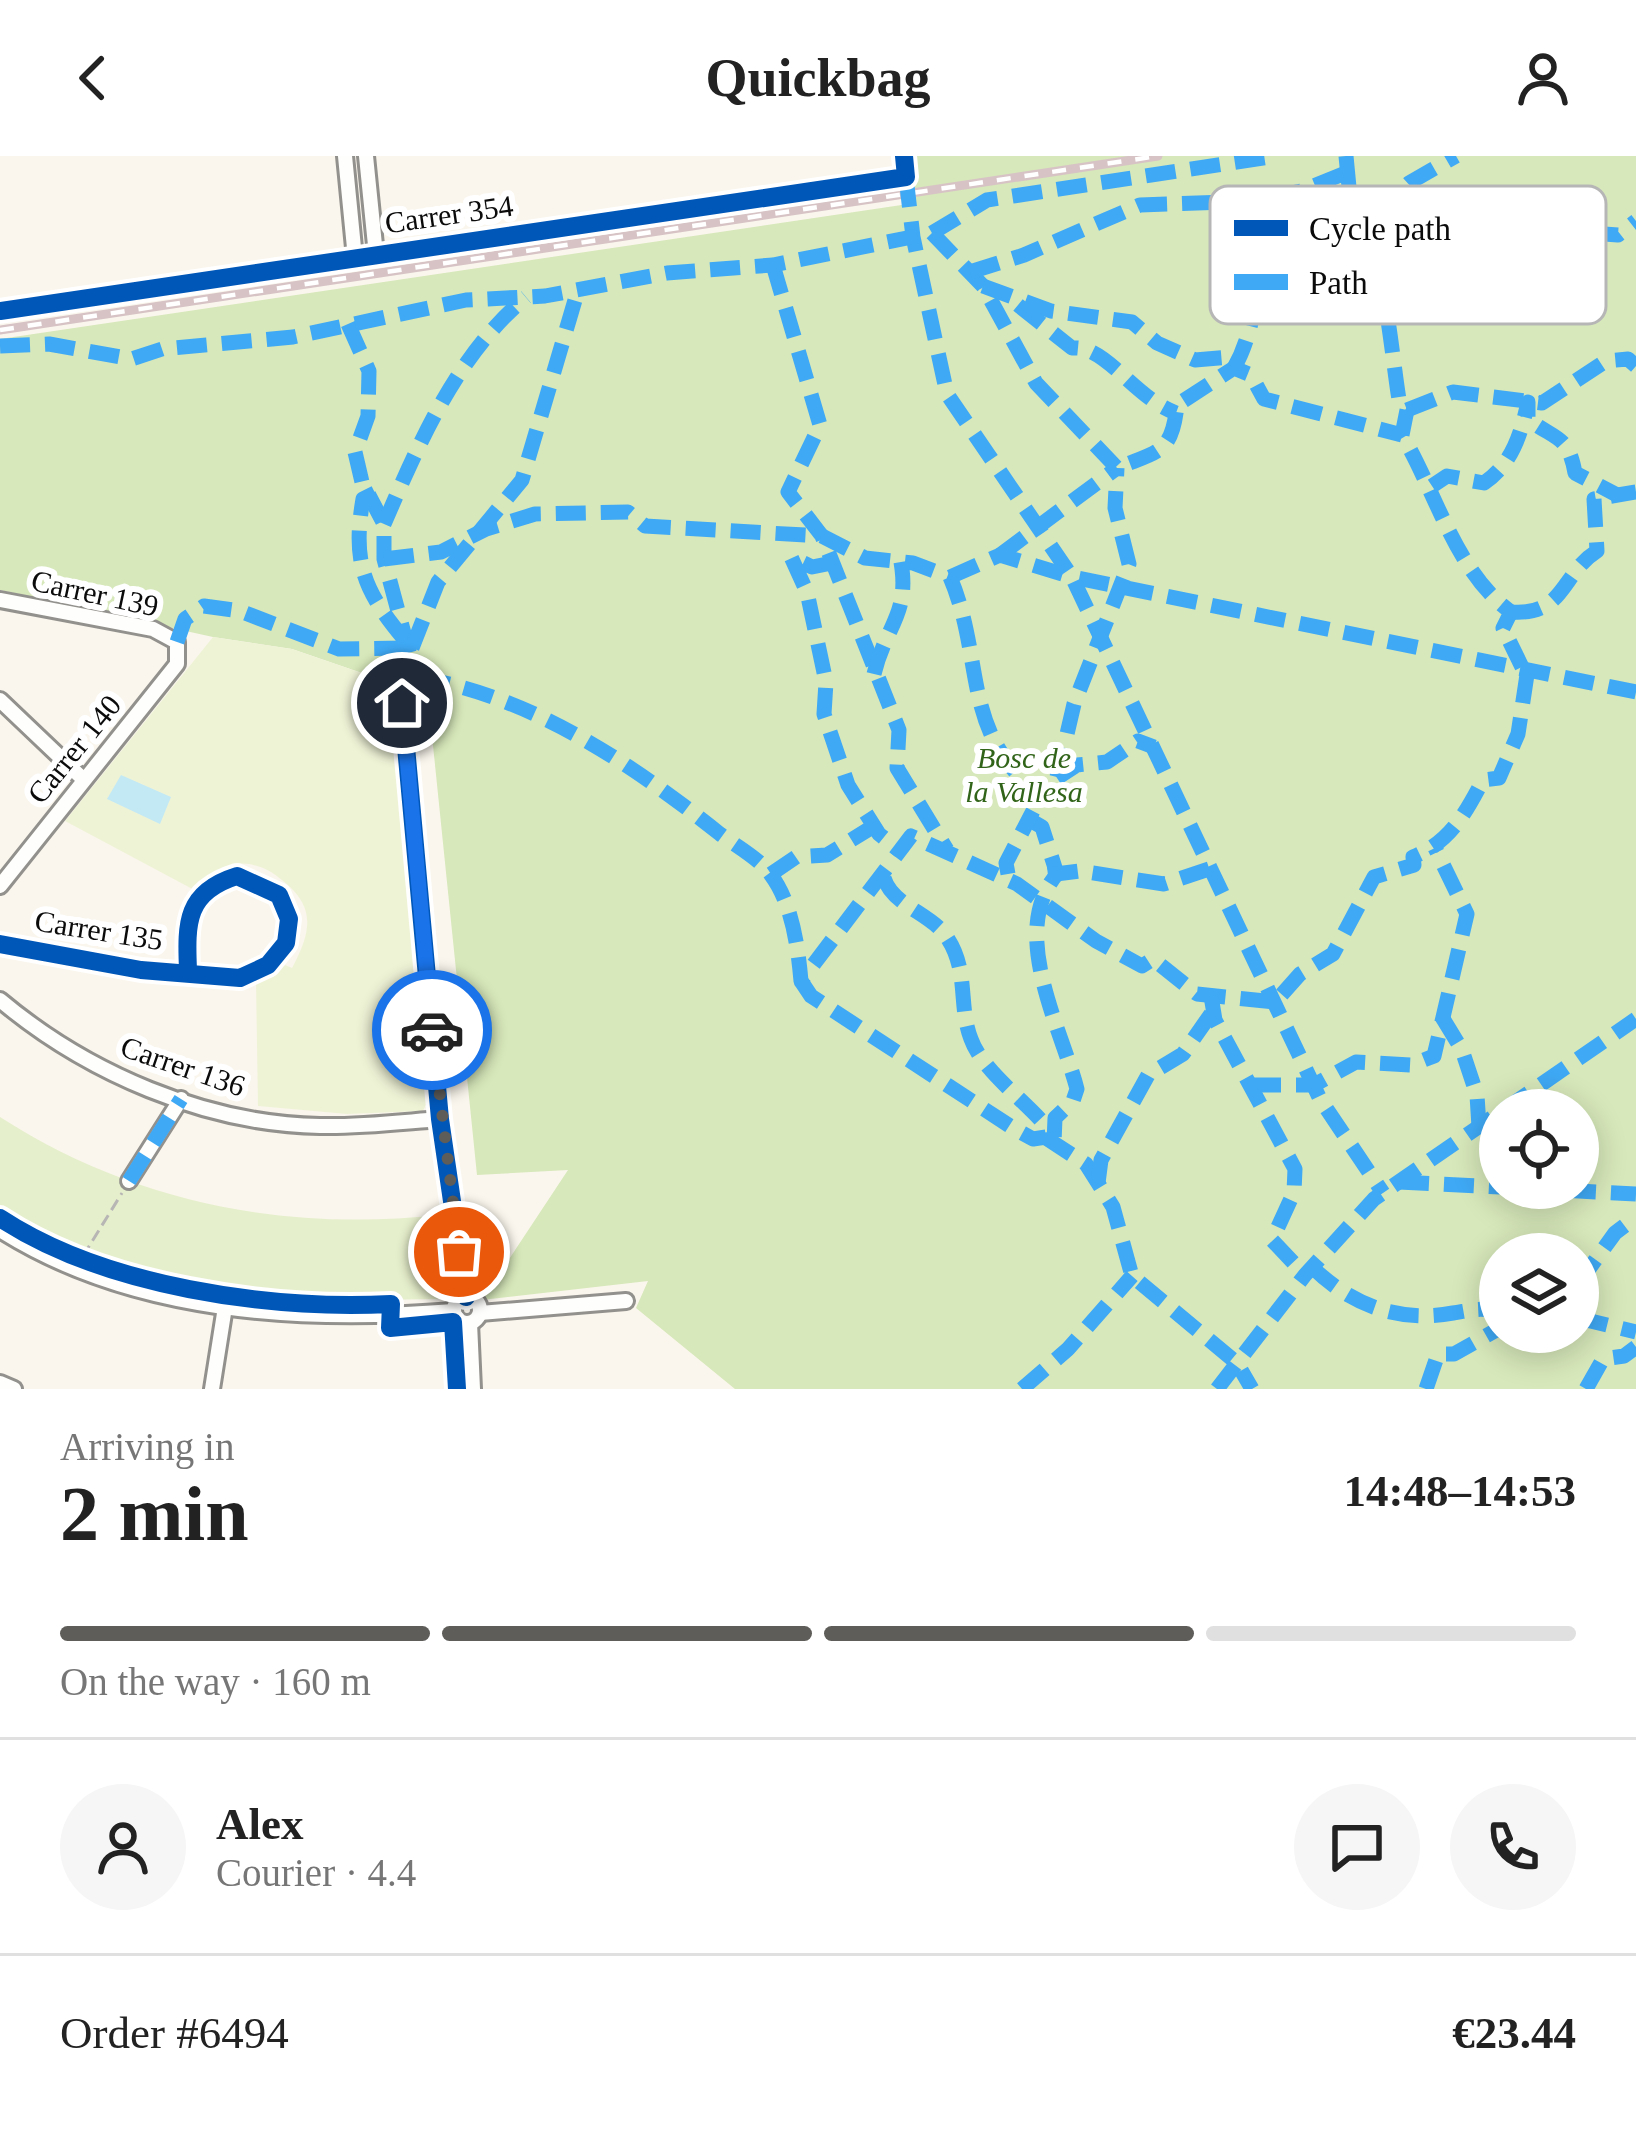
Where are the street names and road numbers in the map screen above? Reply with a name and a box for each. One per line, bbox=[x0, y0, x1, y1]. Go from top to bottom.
street label: Carrer 354 bbox=[383, 189, 515, 239]
street label: Carrer 139 bbox=[28, 563, 162, 623]
street label: Carrer 140 bbox=[21, 688, 127, 810]
street label: Carrer 135 bbox=[33, 904, 165, 956]
street label: Carrer 136 bbox=[117, 1029, 249, 1103]

